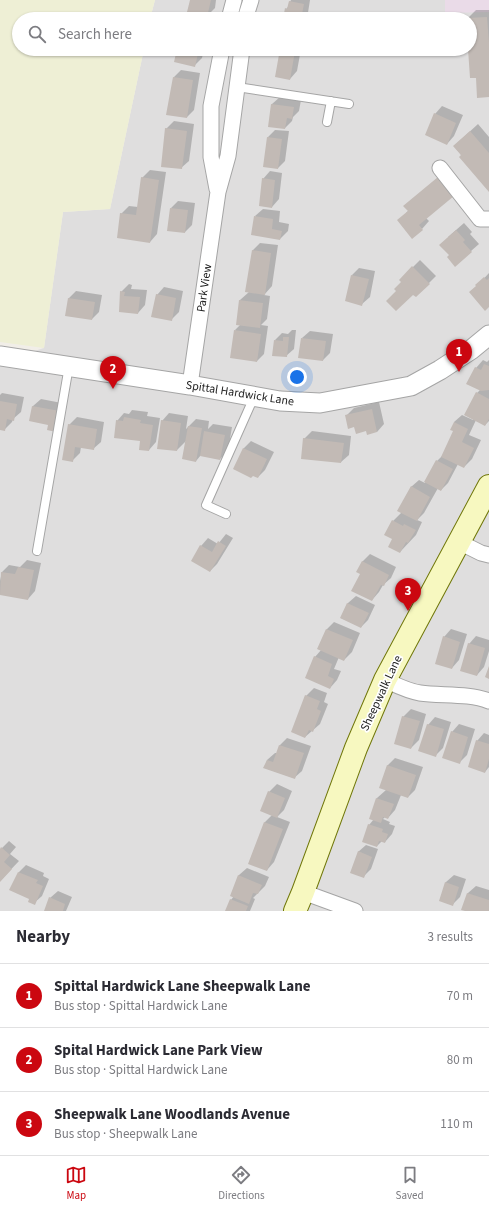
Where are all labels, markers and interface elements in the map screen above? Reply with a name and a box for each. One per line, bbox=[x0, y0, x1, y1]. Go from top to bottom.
search box bbox=[12, 12, 477, 56]
icon: search bbox=[26, 23, 48, 45]
text: Search here bbox=[58, 24, 132, 45]
street label: Park View bbox=[193, 262, 216, 313]
pin: 1 bbox=[446, 339, 472, 372]
pin: 2 bbox=[100, 356, 126, 389]
your location bbox=[287, 367, 307, 387]
street label: Spittal Hardwick Lane bbox=[185, 377, 295, 410]
pin: 3 bbox=[395, 578, 421, 611]
street label: Sheepwalk Lane bbox=[356, 653, 406, 734]
text: Nearby bbox=[16, 925, 70, 949]
text: 3 results bbox=[428, 928, 473, 946]
text: Spittal Hardwick Lane Sheepwalk Lane bbox=[54, 976, 310, 997]
text: 1 bbox=[26, 987, 32, 1005]
text: 70 m bbox=[447, 987, 473, 1005]
text: Bus stop · Spittal Hardwick Lane bbox=[54, 997, 228, 1015]
text: Spital Hardwick Lane Park View bbox=[54, 1040, 263, 1061]
text: 2 bbox=[26, 1051, 32, 1069]
text: 80 m bbox=[447, 1051, 473, 1069]
text: Bus stop · Spittal Hardwick Lane bbox=[54, 1061, 228, 1079]
text: Sheepwalk Lane Woodlands Avenue bbox=[54, 1104, 290, 1125]
text: 3 bbox=[26, 1115, 32, 1133]
text: 110 m bbox=[440, 1115, 473, 1133]
text: Bus stop · Sheepwalk Lane bbox=[54, 1125, 198, 1143]
tab: Map bbox=[65, 1164, 87, 1203]
tab: Directions bbox=[218, 1164, 265, 1203]
tab: Saved bbox=[396, 1164, 424, 1203]

